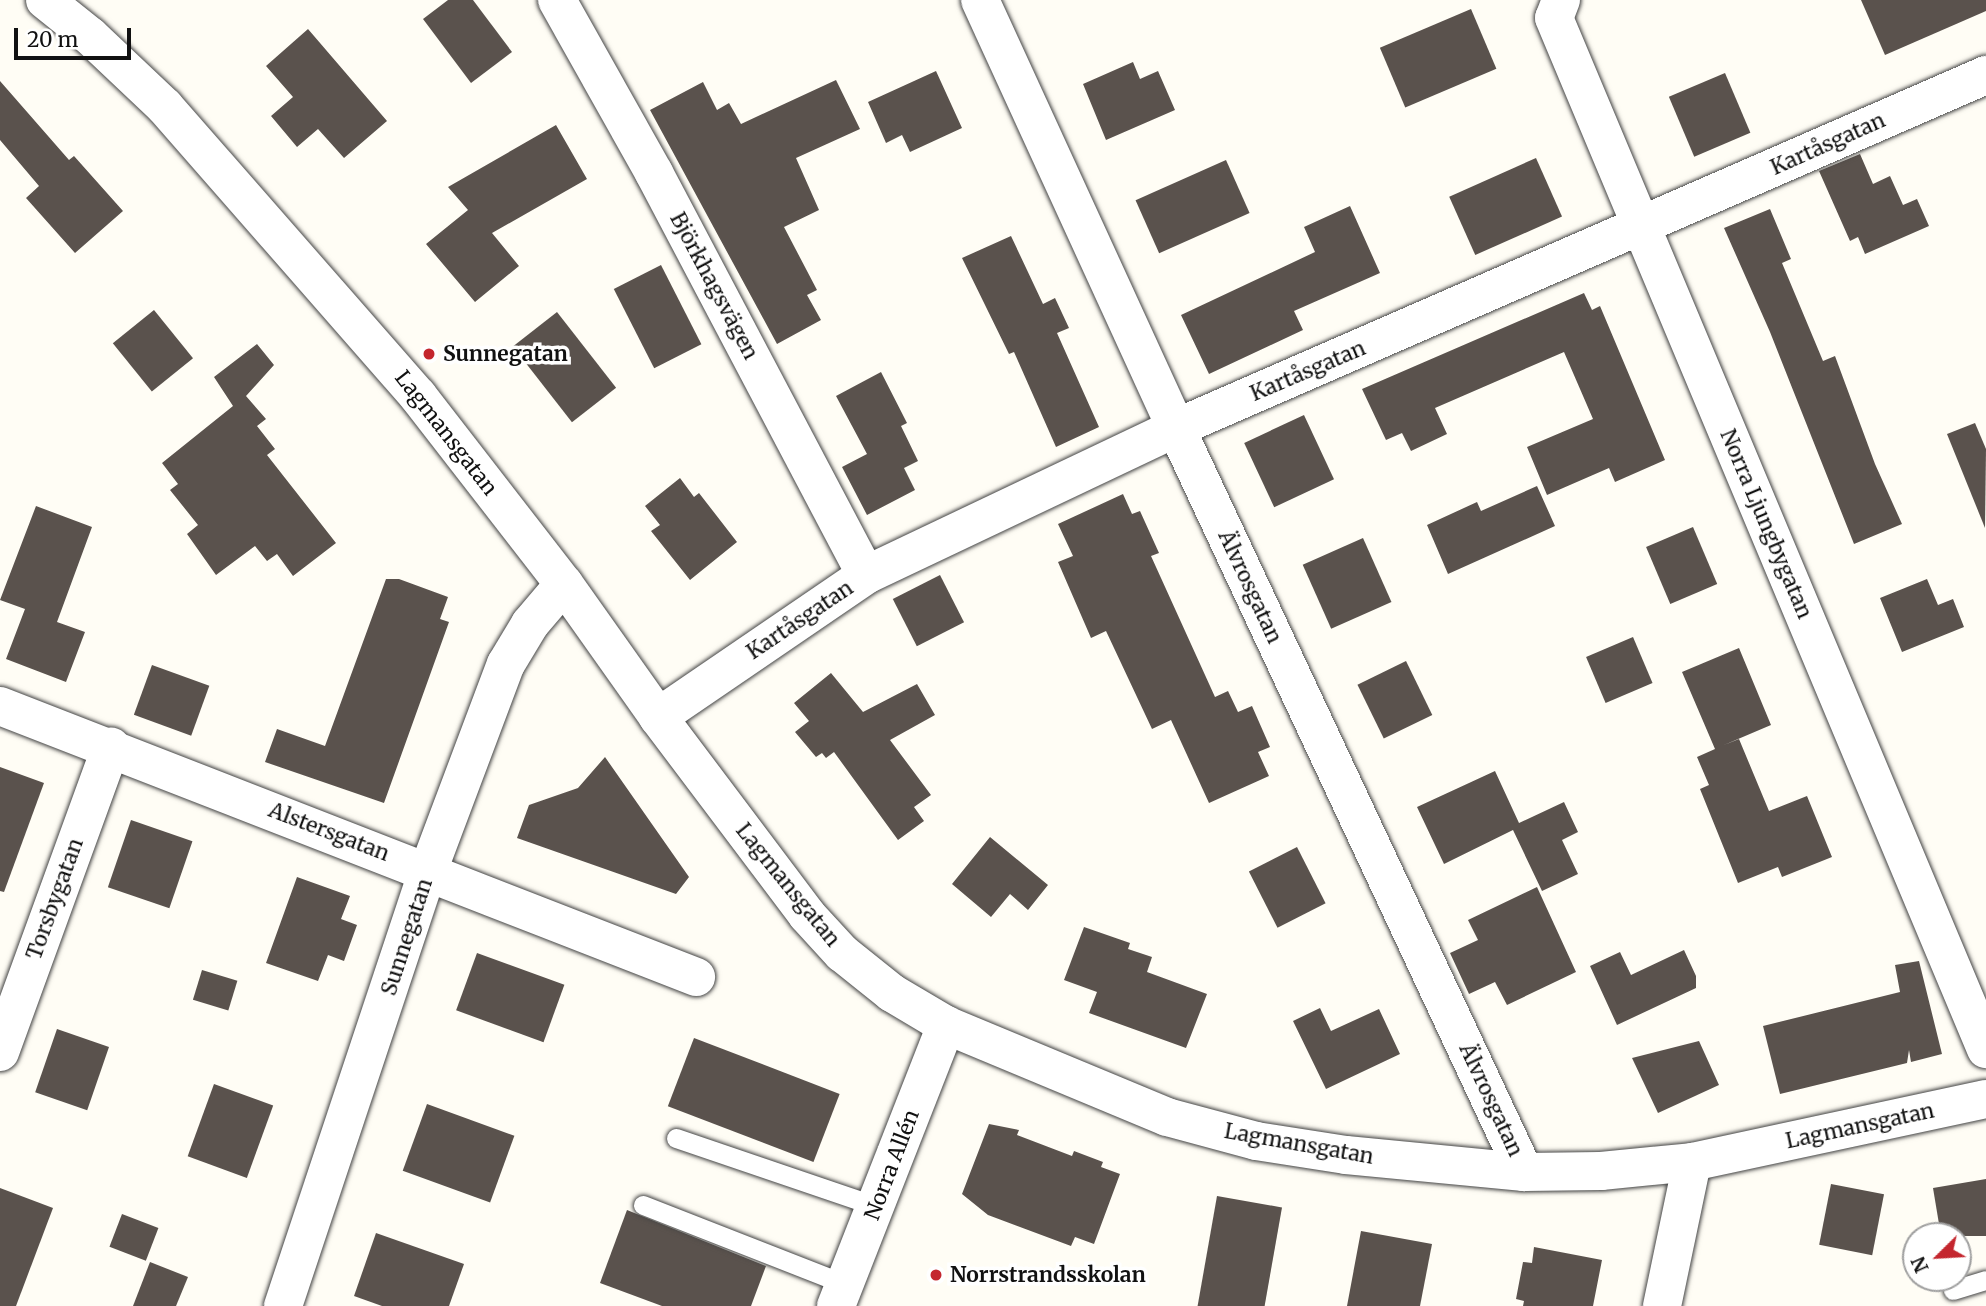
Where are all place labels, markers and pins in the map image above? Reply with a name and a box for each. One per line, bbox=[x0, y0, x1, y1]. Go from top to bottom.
place label: Sunnegatan bbox=[443, 341, 568, 367]
marker: Sunnegatan bbox=[421, 346, 437, 362]
place label: Norrstrandsskolan bbox=[950, 1262, 1146, 1288]
marker: Norrstrandsskolan bbox=[928, 1267, 944, 1283]

